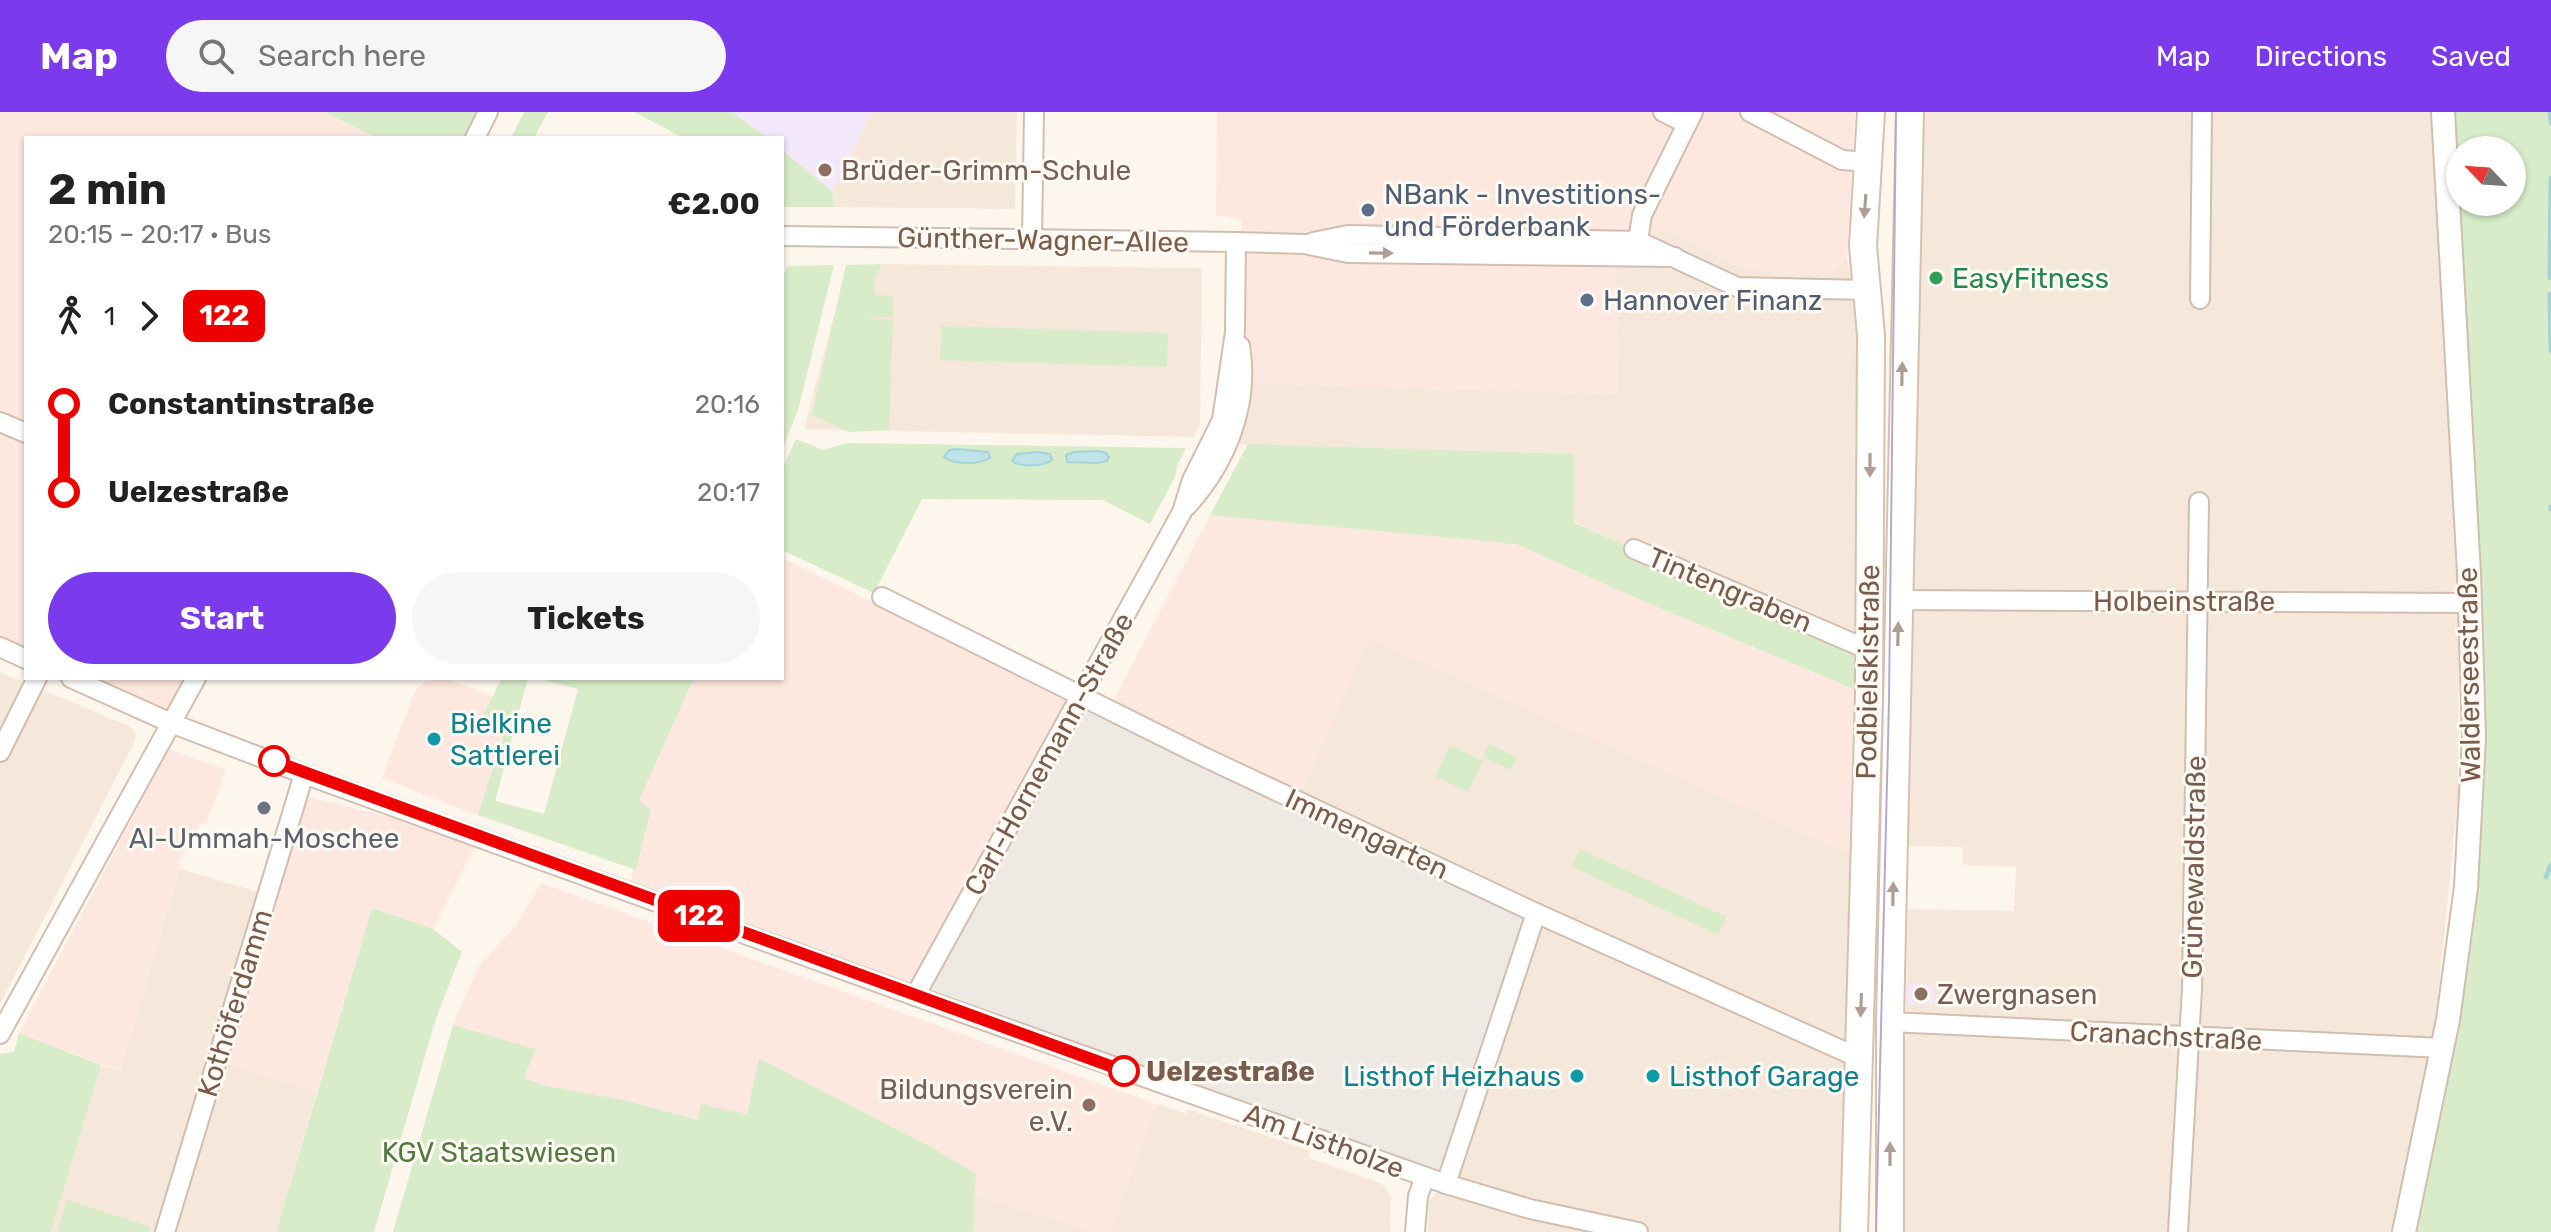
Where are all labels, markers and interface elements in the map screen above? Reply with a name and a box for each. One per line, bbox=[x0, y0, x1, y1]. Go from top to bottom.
search box bbox=[166, 20, 726, 92]
text: Map bbox=[40, 33, 118, 79]
icon: search bbox=[194, 34, 238, 78]
text: Search here bbox=[258, 38, 426, 74]
text: Map bbox=[2156, 40, 2210, 73]
text: Directions bbox=[2254, 40, 2387, 73]
text: Saved bbox=[2431, 40, 2511, 73]
north arrow bbox=[2446, 136, 2526, 216]
map controls bbox=[2446, 136, 2526, 216]
place label: Brüder-Grimm-Schule bbox=[841, 154, 1131, 187]
marker: Brüder-Grimm-Schule bbox=[816, 161, 834, 179]
text: 2 min bbox=[48, 163, 167, 215]
place label: NBank - Investitions- und Förderbank bbox=[1384, 178, 1661, 243]
text: €2.00 bbox=[668, 186, 760, 222]
one-way arrow bbox=[1858, 194, 1871, 219]
marker: NBank - Investitions- und Förderbank bbox=[1359, 201, 1377, 219]
text: 20:15 – 20:17 · Bus bbox=[48, 219, 271, 250]
street label: Günther-Wagner-Allee bbox=[897, 221, 1189, 259]
one-way arrow bbox=[1369, 247, 1394, 259]
place label: EasyFitness bbox=[1952, 262, 2109, 295]
marker: EasyFitness bbox=[1927, 269, 1945, 287]
place label: Hannover Finanz bbox=[1603, 284, 1822, 317]
marker: Hannover Finanz bbox=[1578, 291, 1596, 309]
icon: walk bbox=[48, 294, 92, 338]
icon: forward bbox=[127, 294, 171, 338]
text: 122 bbox=[199, 299, 249, 332]
text: 1 bbox=[104, 301, 115, 332]
one-way arrow bbox=[1896, 361, 1909, 386]
text: Constantinstraße bbox=[108, 386, 375, 422]
text: 20:16 bbox=[695, 389, 760, 420]
one-way arrow bbox=[1864, 453, 1876, 478]
text: Uelzestraße bbox=[108, 474, 289, 510]
text: 20:17 bbox=[697, 477, 760, 508]
street label: Tintengraben bbox=[1643, 541, 1817, 639]
street label: Podbielskistraße bbox=[1850, 564, 1886, 780]
street label: Walderseestraße bbox=[2451, 567, 2487, 783]
button: Start bbox=[48, 572, 396, 664]
button: Tickets bbox=[412, 572, 760, 664]
street label: Holbeinstraße bbox=[2093, 585, 2275, 618]
street label: Carl-Hornemann-Straße bbox=[957, 607, 1141, 901]
one-way arrow bbox=[1892, 621, 1904, 646]
place label: Bielkine Sattlerei bbox=[450, 707, 560, 772]
marker: Bielkine Sattlerei bbox=[425, 730, 443, 748]
unlabelled marker bbox=[259, 746, 289, 776]
street label: Grünewaldstraße bbox=[2176, 755, 2212, 979]
street label: Immengarten bbox=[1280, 782, 1454, 886]
marker: Al-Ummah-Moschee bbox=[255, 799, 273, 817]
place label: Al-Ummah-Moschee bbox=[129, 822, 399, 855]
one-way arrow bbox=[1886, 881, 1899, 906]
line badge: 122 bbox=[653, 890, 745, 942]
text: 122 bbox=[674, 899, 724, 932]
street label: Kothöferdamm bbox=[191, 905, 279, 1101]
place label: Zwergnasen bbox=[1937, 978, 2097, 1011]
marker: Zwergnasen bbox=[1912, 985, 1930, 1003]
one-way arrow bbox=[1854, 993, 1867, 1018]
street label: Cranachstraße bbox=[2069, 1014, 2263, 1058]
place label: Uelzestraße bbox=[1146, 1055, 1315, 1088]
marker: Uelzestraße bbox=[1109, 1056, 1139, 1086]
place label: Listhof Heizhaus bbox=[1343, 1060, 1561, 1093]
place label: Listhof Garage bbox=[1669, 1060, 1860, 1093]
marker: Listhof Heizhaus bbox=[1568, 1067, 1586, 1085]
marker: Listhof Garage bbox=[1644, 1067, 1662, 1085]
place label: Bildungsverein e.V. bbox=[879, 1073, 1073, 1138]
marker: Bildungsverein e.V. bbox=[1080, 1096, 1098, 1114]
street label: Am Listholze bbox=[1239, 1097, 1409, 1185]
park label: KGV Staatswiesen bbox=[382, 1136, 616, 1169]
one-way arrow bbox=[1884, 1141, 1896, 1166]

